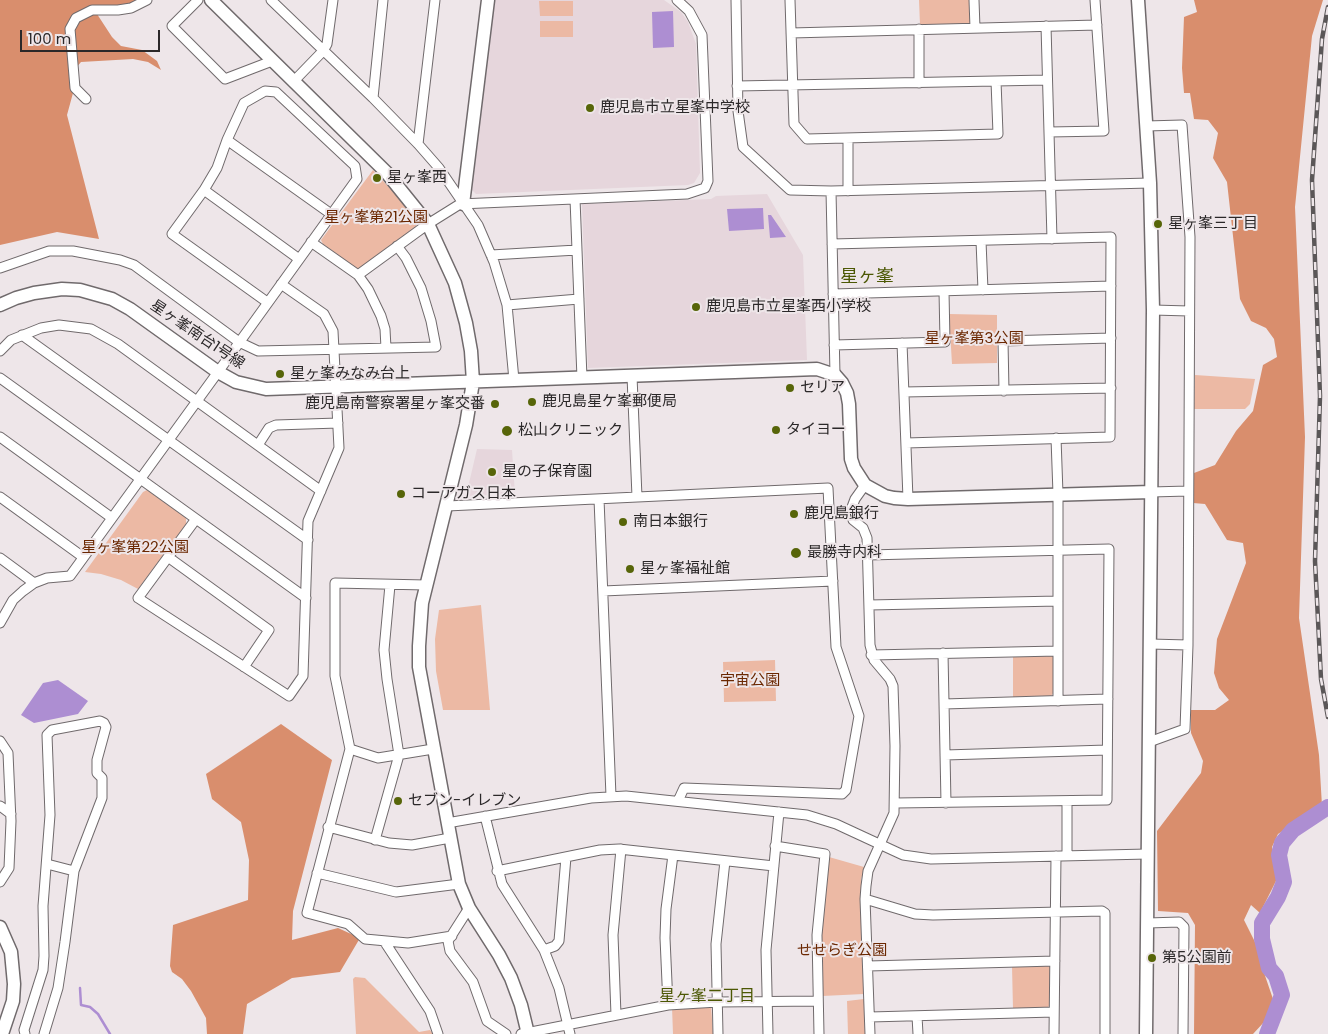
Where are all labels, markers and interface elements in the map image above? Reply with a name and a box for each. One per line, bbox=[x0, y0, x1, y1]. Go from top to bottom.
scale bar bbox=[22, 20, 162, 52]
text: 100 m bbox=[28, 28, 71, 49]
place label: 鹿児島市立星峯中学校 bbox=[600, 99, 750, 117]
marker: 鹿児島市立星峯中学校 bbox=[584, 102, 596, 114]
place label: 星ヶ峯西 bbox=[387, 169, 447, 187]
marker: 星ヶ峯西 bbox=[371, 172, 383, 184]
park label: 星ヶ峯第21公園 bbox=[324, 209, 428, 227]
place label: 星ヶ峯三丁目 bbox=[1168, 215, 1258, 233]
marker: 星ヶ峯三丁目 bbox=[1152, 218, 1164, 230]
district label: 星ヶ峯 bbox=[840, 266, 894, 288]
street label: 星ヶ峯南台1号線 bbox=[146, 297, 248, 373]
place label: 鹿児島市立星峯西小学校 bbox=[706, 298, 871, 316]
marker: 鹿児島市立星峯西小学校 bbox=[690, 301, 702, 313]
park label: 星ヶ峯第3公園 bbox=[925, 330, 1023, 348]
place label: 星ヶ峯みなみ台上 bbox=[290, 365, 410, 383]
marker: 星ヶ峯みなみ台上 bbox=[274, 368, 286, 380]
place label: セリア bbox=[800, 379, 845, 397]
marker: セリア bbox=[784, 382, 796, 394]
place label: 鹿児島星ケ峯郵便局 bbox=[542, 393, 677, 411]
place label: 鹿児島南警察署星ヶ峯交番 bbox=[305, 395, 485, 413]
marker: 鹿児島星ケ峯郵便局 bbox=[526, 396, 538, 408]
marker: 鹿児島南警察署星ヶ峯交番 bbox=[489, 398, 501, 410]
place label: タイヨー bbox=[786, 421, 846, 439]
place label: 松山クリニック bbox=[518, 422, 623, 440]
marker: 松山クリニック bbox=[500, 424, 514, 438]
marker: タイヨー bbox=[770, 424, 782, 436]
place label: 星の子保育園 bbox=[502, 463, 592, 481]
marker: 星の子保育園 bbox=[486, 466, 498, 478]
place label: コーアガス日本 bbox=[411, 485, 516, 503]
marker: コーアガス日本 bbox=[395, 488, 407, 500]
place label: 鹿児島銀行 bbox=[804, 505, 879, 523]
marker: 鹿児島銀行 bbox=[788, 508, 800, 520]
place label: 南日本銀行 bbox=[633, 513, 708, 531]
marker: 南日本銀行 bbox=[617, 516, 629, 528]
park label: 星ヶ峯第22公園 bbox=[81, 539, 189, 557]
place label: 最勝寺内科 bbox=[807, 544, 882, 562]
marker: 最勝寺内科 bbox=[789, 546, 803, 560]
place label: 星ヶ峯福祉館 bbox=[640, 560, 730, 578]
marker: 星ヶ峯福祉館 bbox=[624, 563, 636, 575]
park label: 宇宙公園 bbox=[720, 672, 780, 690]
place label: セブン-イレブン bbox=[408, 792, 521, 810]
marker: セブン-イレブン bbox=[392, 795, 404, 807]
park label: せせらぎ公園 bbox=[797, 942, 887, 960]
place label: 第5公園前 bbox=[1162, 949, 1231, 967]
marker: 第5公園前 bbox=[1146, 952, 1158, 964]
district label: 星ヶ峯二丁目 bbox=[659, 987, 755, 1007]

